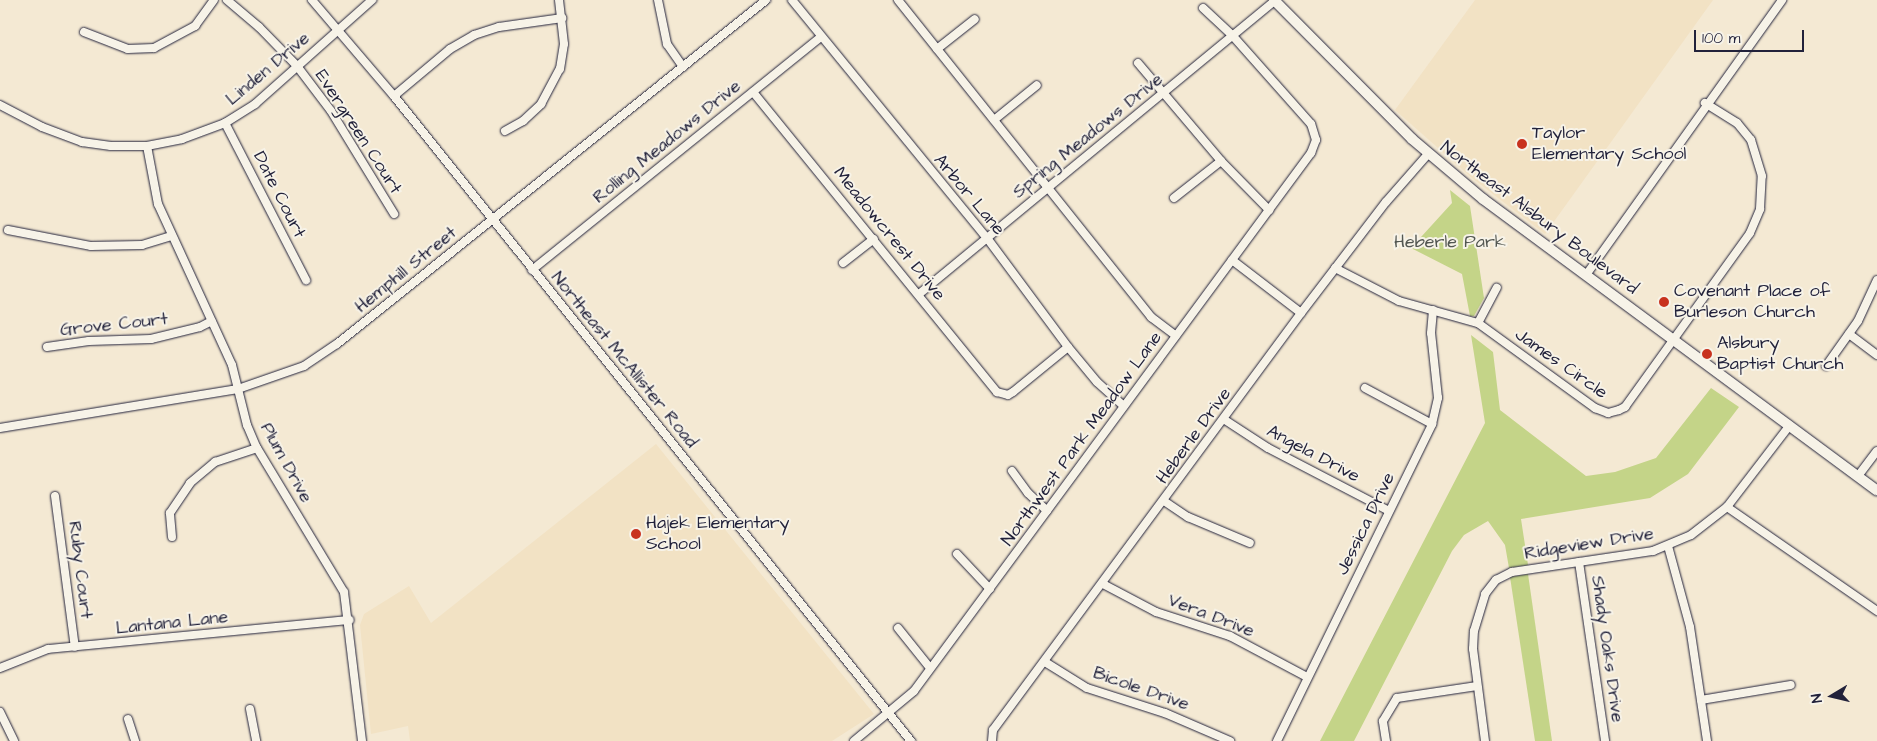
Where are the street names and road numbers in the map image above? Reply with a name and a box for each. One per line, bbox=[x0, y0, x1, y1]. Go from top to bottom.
street label: Linden Drive bbox=[222, 28, 314, 110]
street label: Evergreen Court bbox=[310, 66, 406, 198]
street label: Spring Meadows Drive bbox=[1009, 69, 1167, 203]
street label: Rolling Meadows Drive bbox=[589, 76, 745, 208]
street label: Northeast Alsbury Boulevard bbox=[1436, 137, 1642, 299]
street label: Date Court bbox=[248, 148, 310, 242]
street label: Arbor Lane bbox=[929, 150, 1009, 240]
street label: Meadowcrest Drive bbox=[828, 163, 950, 305]
street label: Hemphill Street bbox=[351, 222, 461, 318]
street label: Northeast McAllister Road bbox=[546, 267, 702, 453]
street label: Grove Court bbox=[59, 309, 169, 341]
street label: James Circle bbox=[1511, 324, 1611, 404]
street label: Northwest Park Meadow Lane bbox=[997, 328, 1167, 550]
street label: Heberle Drive bbox=[1152, 384, 1236, 488]
street label: Plum Drive bbox=[255, 419, 317, 507]
street label: Angela Drive bbox=[1263, 420, 1363, 488]
street label: Jessica Drive bbox=[1332, 469, 1400, 579]
street label: Ruby Court bbox=[63, 520, 97, 620]
street label: Ridgeview Drive bbox=[1523, 523, 1655, 565]
street label: Shady Oaks Drive bbox=[1586, 574, 1628, 724]
street label: Vera Drive bbox=[1165, 590, 1257, 642]
street label: Lantana Lane bbox=[115, 606, 229, 640]
street label: Bicole Drive bbox=[1090, 662, 1192, 716]

